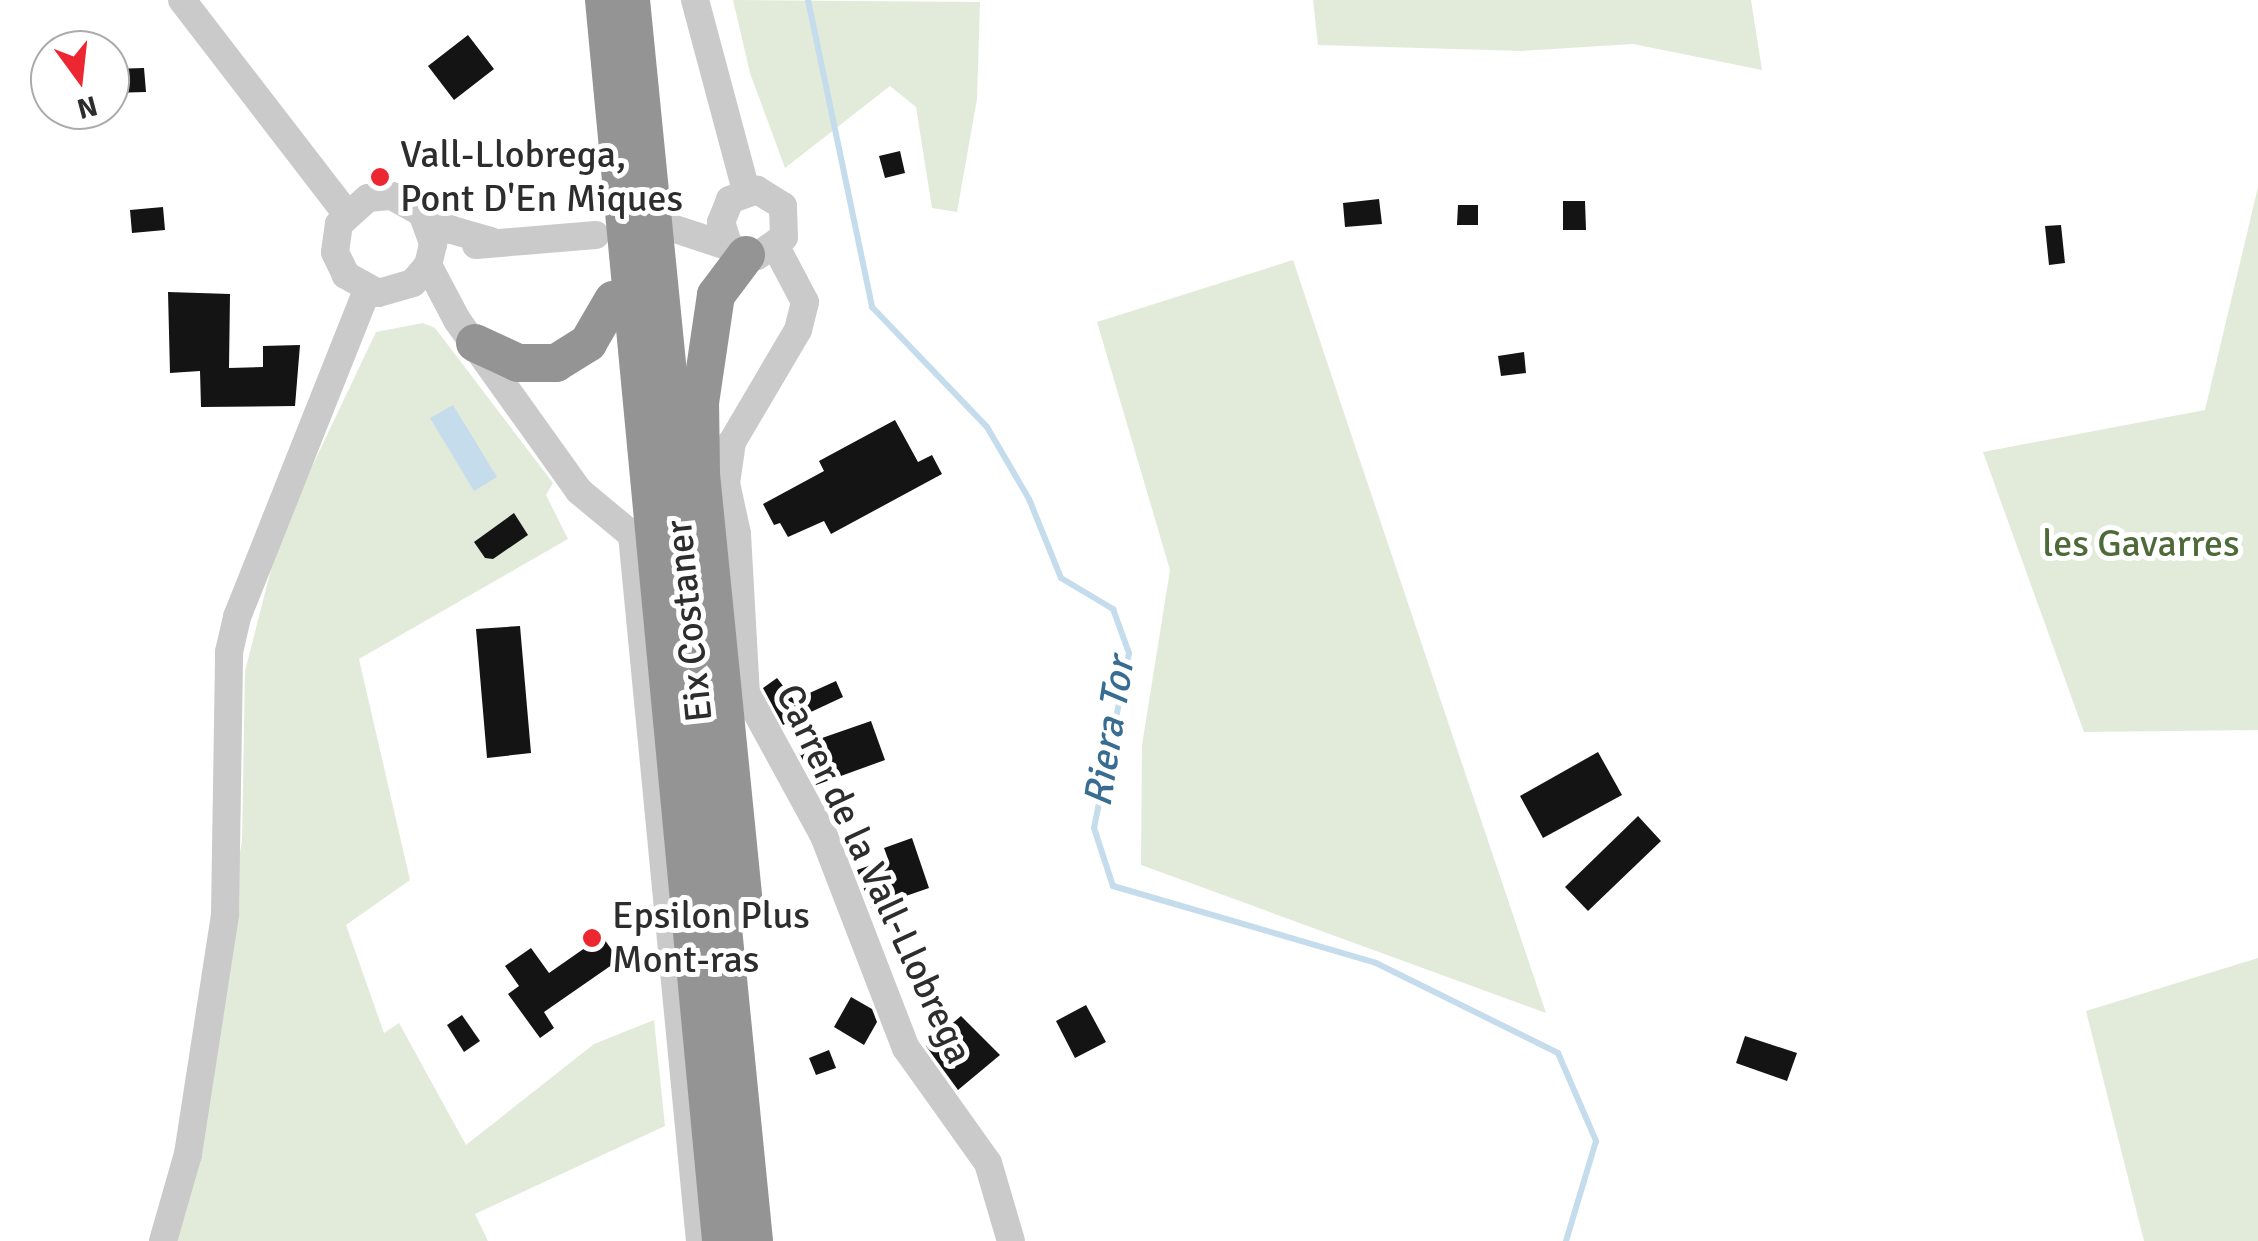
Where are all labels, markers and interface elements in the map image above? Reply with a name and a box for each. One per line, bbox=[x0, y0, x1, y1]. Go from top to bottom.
north arrow bbox=[30, 30, 130, 130]
text: N bbox=[73, 88, 101, 126]
place label: Vall-Llobrega, Pont D'En Miques bbox=[400, 132, 683, 222]
marker: Vall-Llobrega, Pont D'En Miques bbox=[369, 166, 391, 188]
street label: Eix Costaner bbox=[656, 518, 722, 724]
park label: les Gavarres bbox=[2042, 521, 2240, 567]
water label: Riera Tor bbox=[1074, 654, 1144, 810]
street label: Carrer de la Vall-Llobrega bbox=[766, 677, 982, 1071]
place label: Epsilon Plus Mont-ras bbox=[612, 893, 810, 982]
marker: Epsilon Plus Mont-ras bbox=[581, 927, 603, 949]

